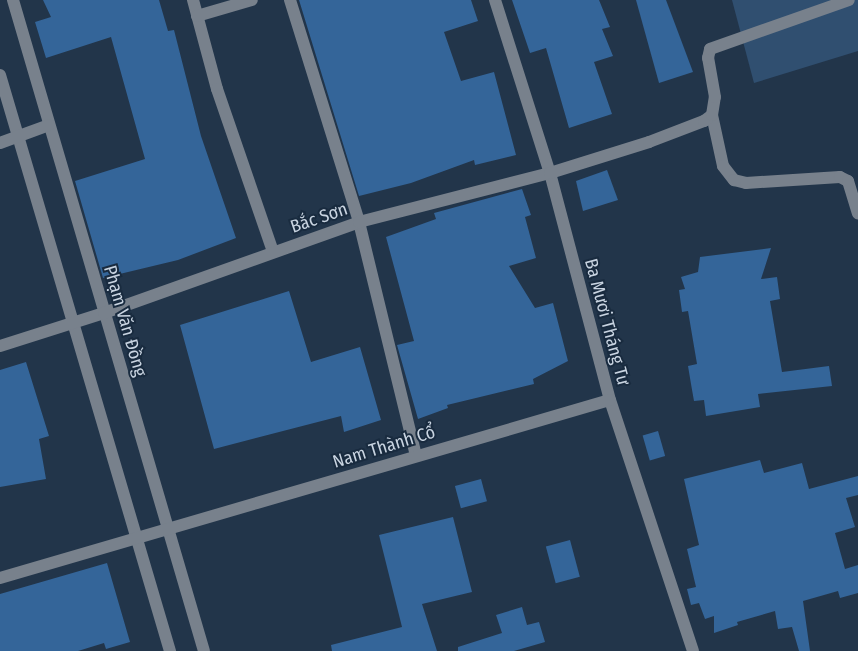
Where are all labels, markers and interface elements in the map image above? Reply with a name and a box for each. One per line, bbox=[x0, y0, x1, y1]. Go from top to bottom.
street label: Bắc Sơn bbox=[288, 198, 350, 238]
street label: Ba Mươi Tháng Tư bbox=[580, 256, 634, 388]
street label: Phạm Văn Đồng bbox=[99, 263, 151, 379]
street label: Nam Thành Cổ bbox=[330, 421, 438, 473]

